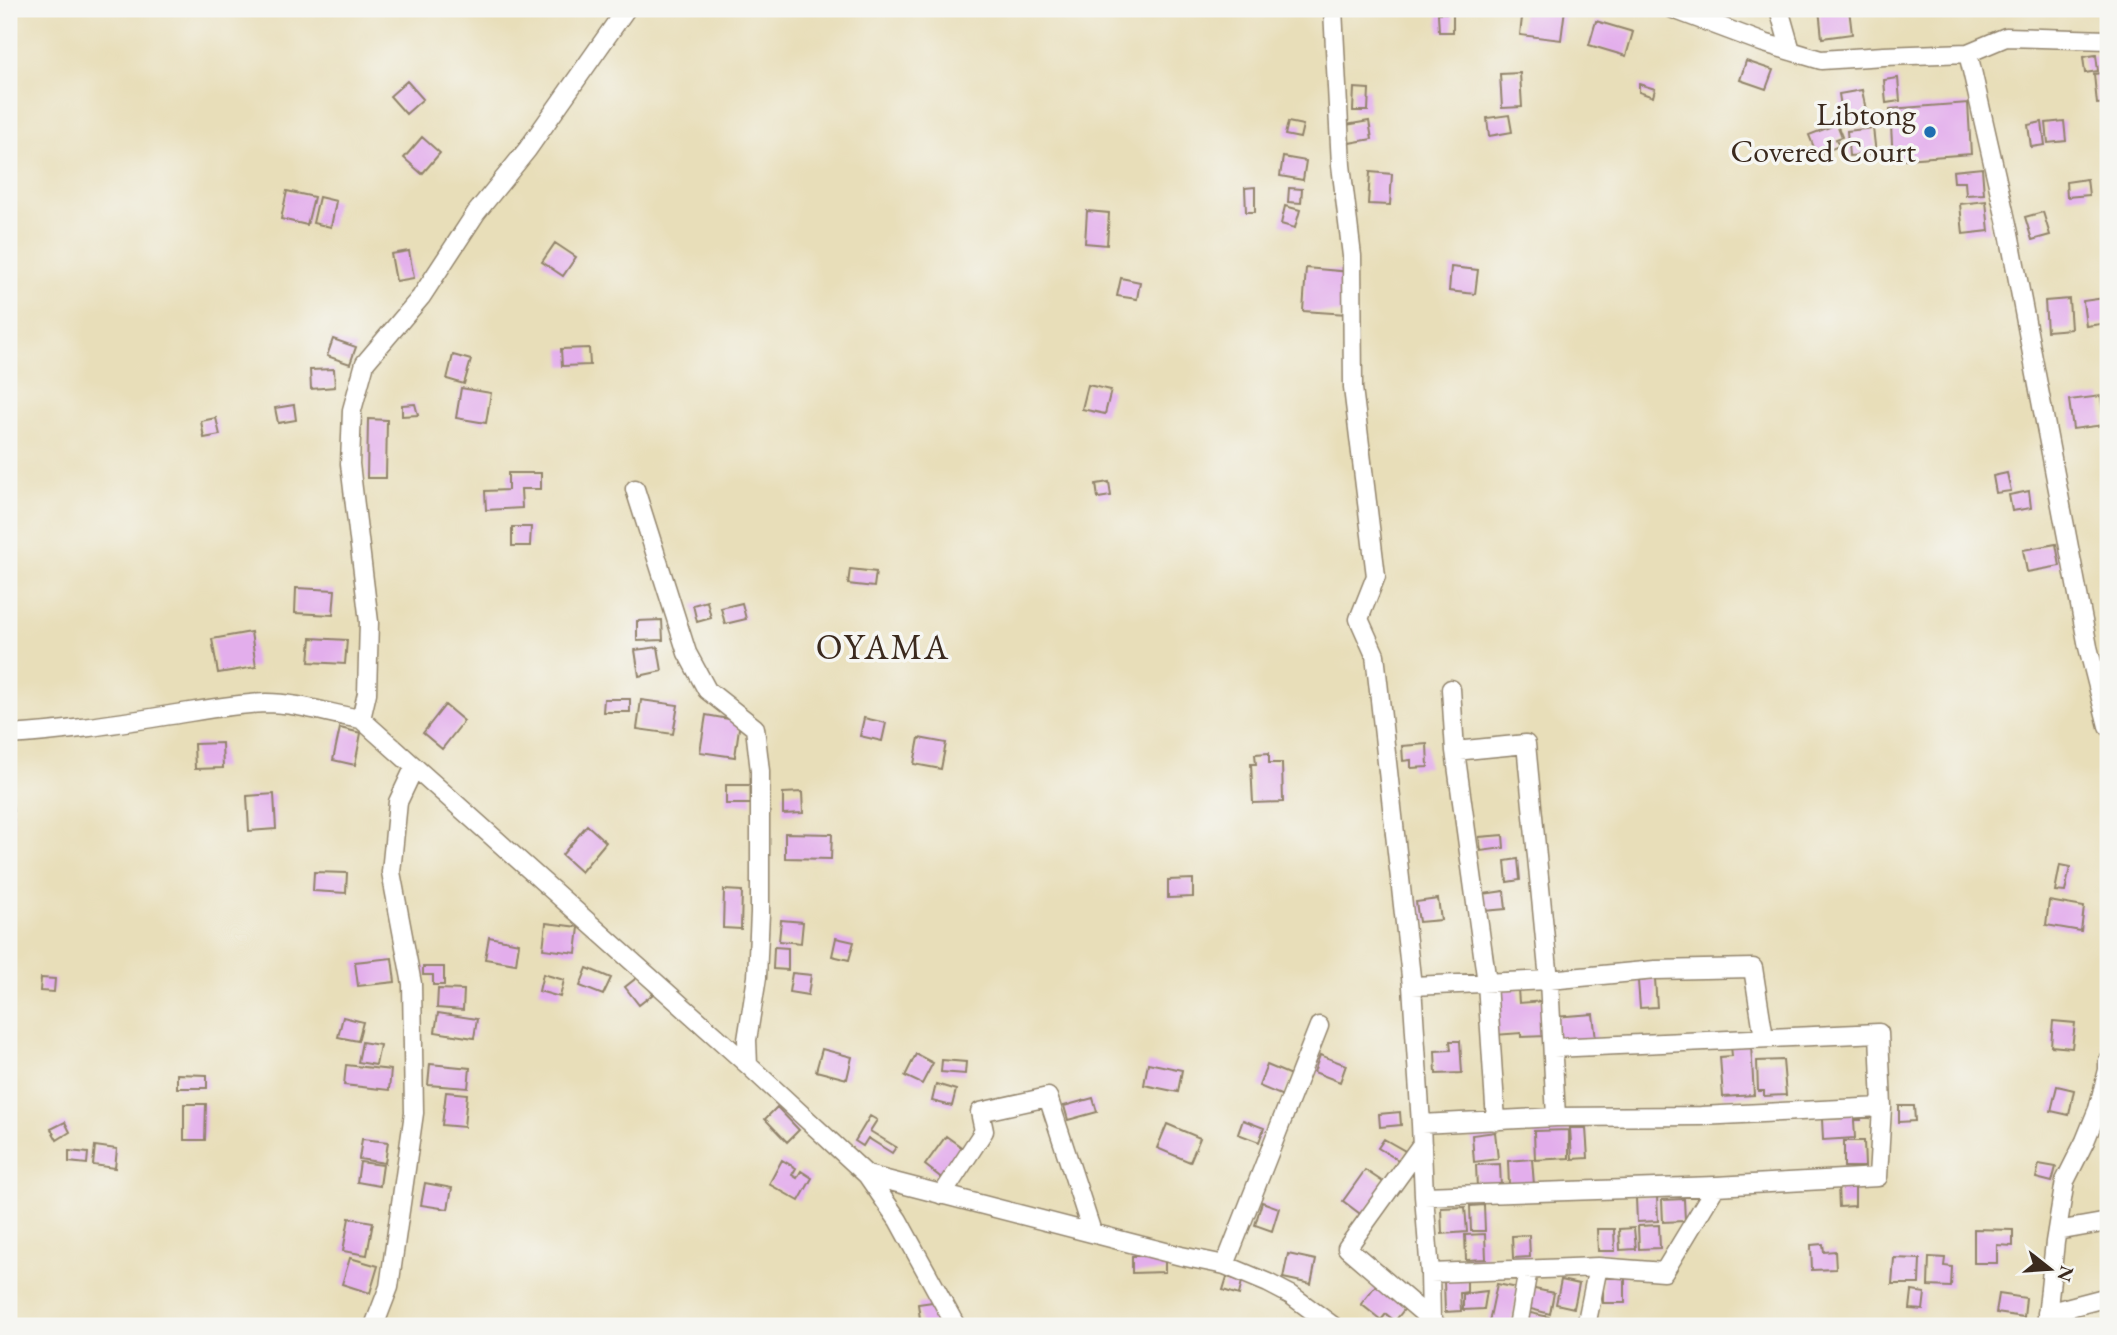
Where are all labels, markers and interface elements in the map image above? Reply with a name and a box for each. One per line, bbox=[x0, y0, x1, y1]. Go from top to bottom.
place label: Libtong Covered Court bbox=[1731, 93, 1917, 172]
marker: Libtong Covered Court bbox=[1922, 124, 1938, 140]
district label: OYAMA bbox=[816, 624, 950, 669]
north arrow bbox=[2016, 1234, 2086, 1304]
text: N bbox=[2051, 1263, 2080, 1285]

